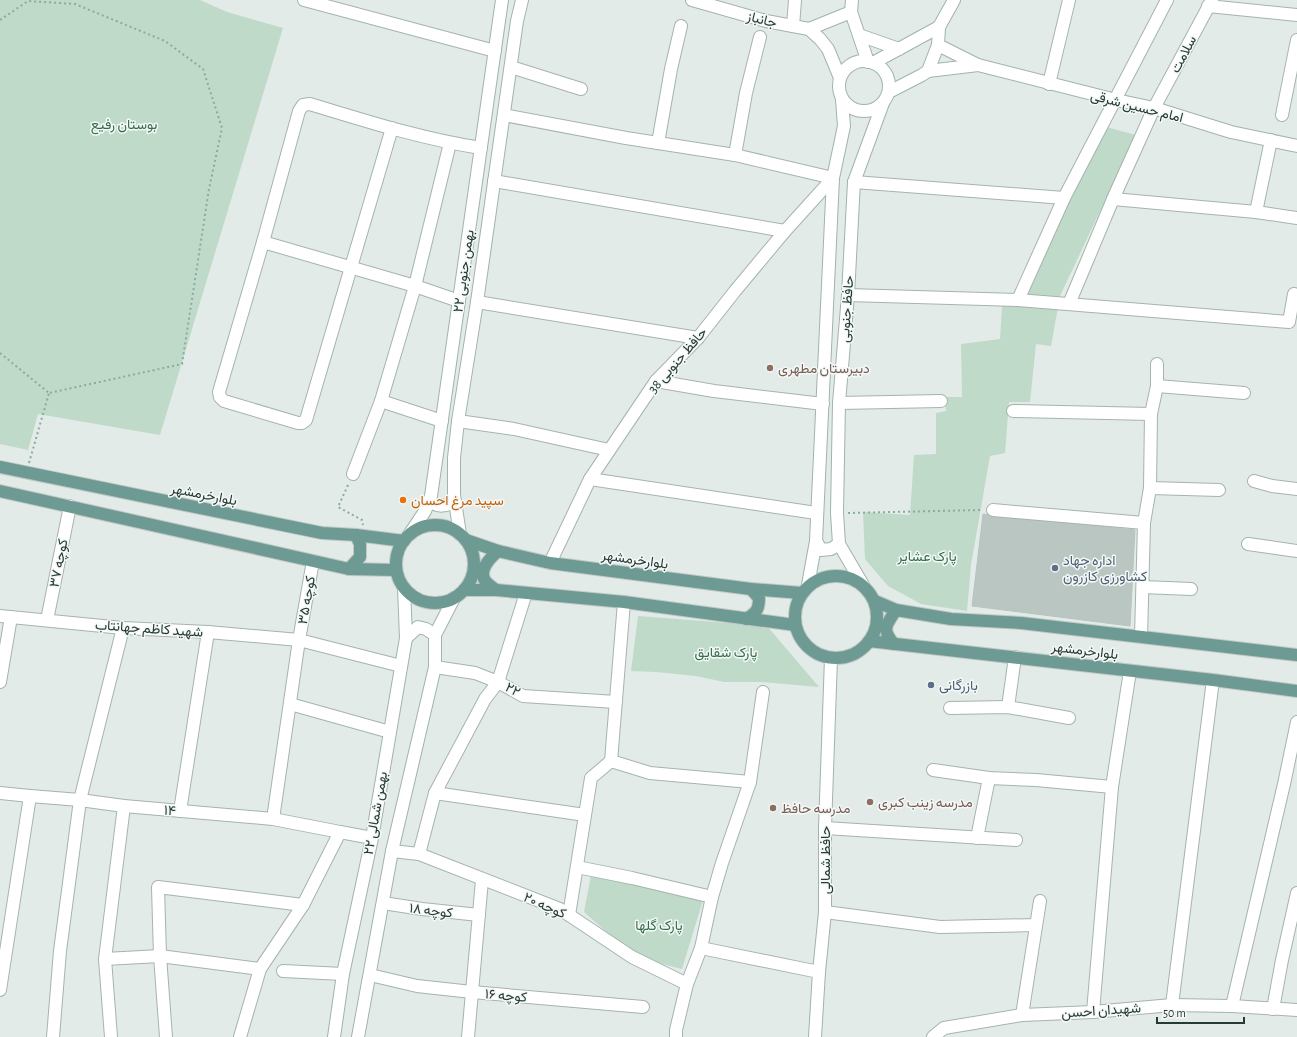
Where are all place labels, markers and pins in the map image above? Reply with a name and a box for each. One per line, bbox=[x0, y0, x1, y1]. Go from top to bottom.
place label: دبیرستان مطهری bbox=[778, 362, 870, 377]
marker: دبیرستان مطهری bbox=[765, 363, 775, 373]
place label: سپید مرغ احسان bbox=[411, 494, 504, 511]
marker: سپید مرغ احسان bbox=[398, 495, 408, 505]
place label: اداره جهاد کشاورزی کازرون bbox=[1063, 554, 1147, 585]
marker: اداره جهاد کشاورزی کازرون bbox=[1050, 563, 1060, 573]
place label: بازرگانی bbox=[939, 678, 978, 694]
marker: بازرگانی bbox=[926, 680, 936, 690]
place label: مدرسه زینب کبری bbox=[878, 796, 973, 811]
marker: مدرسه زینب کبری bbox=[865, 797, 875, 807]
place label: مدرسه حافظ bbox=[781, 802, 850, 817]
marker: مدرسه حافظ bbox=[768, 803, 778, 813]

